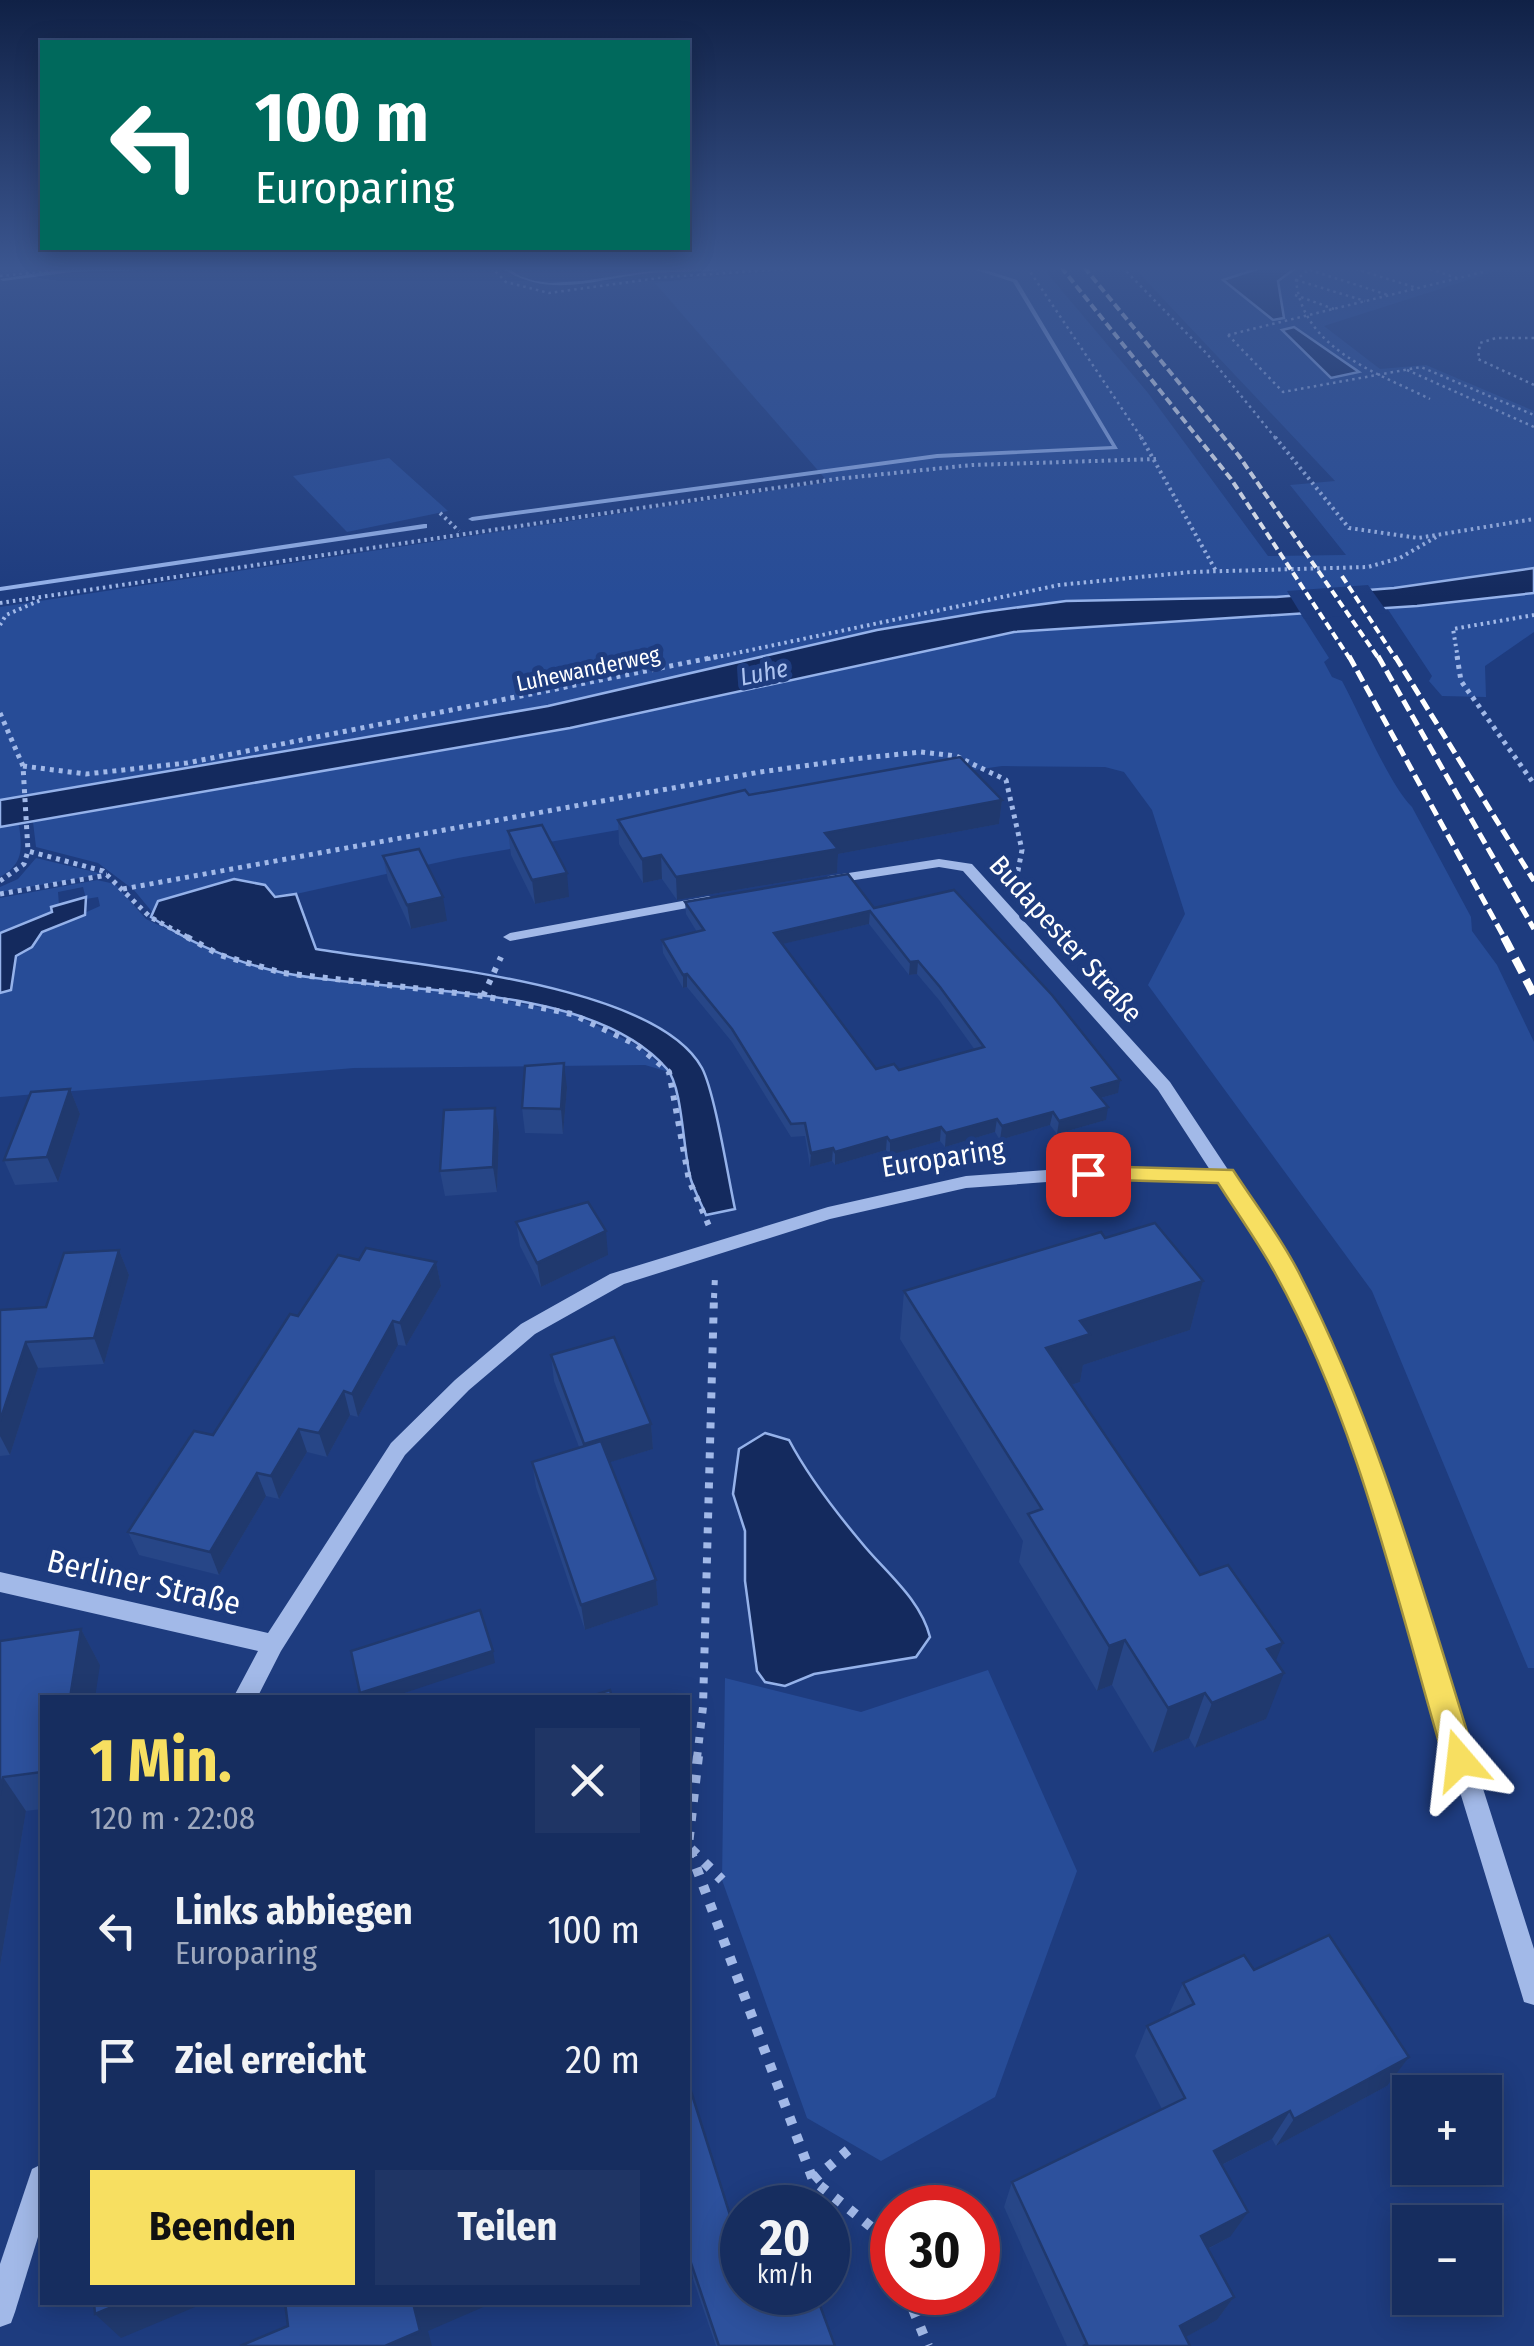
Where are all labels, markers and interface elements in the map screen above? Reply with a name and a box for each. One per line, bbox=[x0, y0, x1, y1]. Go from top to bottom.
text: 100 m bbox=[255, 76, 429, 160]
icon: left bbox=[90, 80, 220, 210]
text: Europaring bbox=[255, 161, 455, 215]
street label: Luhewanderweg bbox=[514, 640, 663, 697]
water label: Luhe bbox=[737, 653, 791, 693]
street label: Budapester Straße bbox=[983, 849, 1149, 1029]
street label: Europaring bbox=[879, 1132, 1008, 1184]
pin bbox=[1046, 1132, 1131, 1217]
icon: arrive bbox=[1061, 1147, 1116, 1202]
street label: Berliner Straße bbox=[44, 1541, 244, 1623]
position arrow bbox=[1408, 1708, 1512, 1812]
text: 1 Min. bbox=[90, 1725, 232, 1797]
button: close bbox=[535, 1728, 640, 1833]
text: 120 m · 22:08 bbox=[90, 1799, 255, 1837]
text: Links abbiegen bbox=[175, 1888, 413, 1934]
icon: left bbox=[90, 1903, 145, 1958]
text: 100 m bbox=[547, 1907, 640, 1953]
text: Europaring bbox=[175, 1934, 317, 1972]
icon: arrive bbox=[90, 2033, 145, 2088]
text: Ziel erreicht bbox=[175, 2037, 366, 2083]
text: 20 m bbox=[565, 2037, 640, 2083]
map controls bbox=[1392, 2075, 1502, 2315]
button: + bbox=[1392, 2075, 1502, 2185]
button: Beenden bbox=[90, 2170, 355, 2285]
button: Teilen bbox=[375, 2170, 640, 2285]
speed limit sign: 30 bbox=[870, 2185, 1000, 2315]
button: − bbox=[1392, 2205, 1502, 2315]
text: 20 bbox=[760, 2208, 810, 2268]
text: km/h bbox=[757, 2260, 813, 2290]

